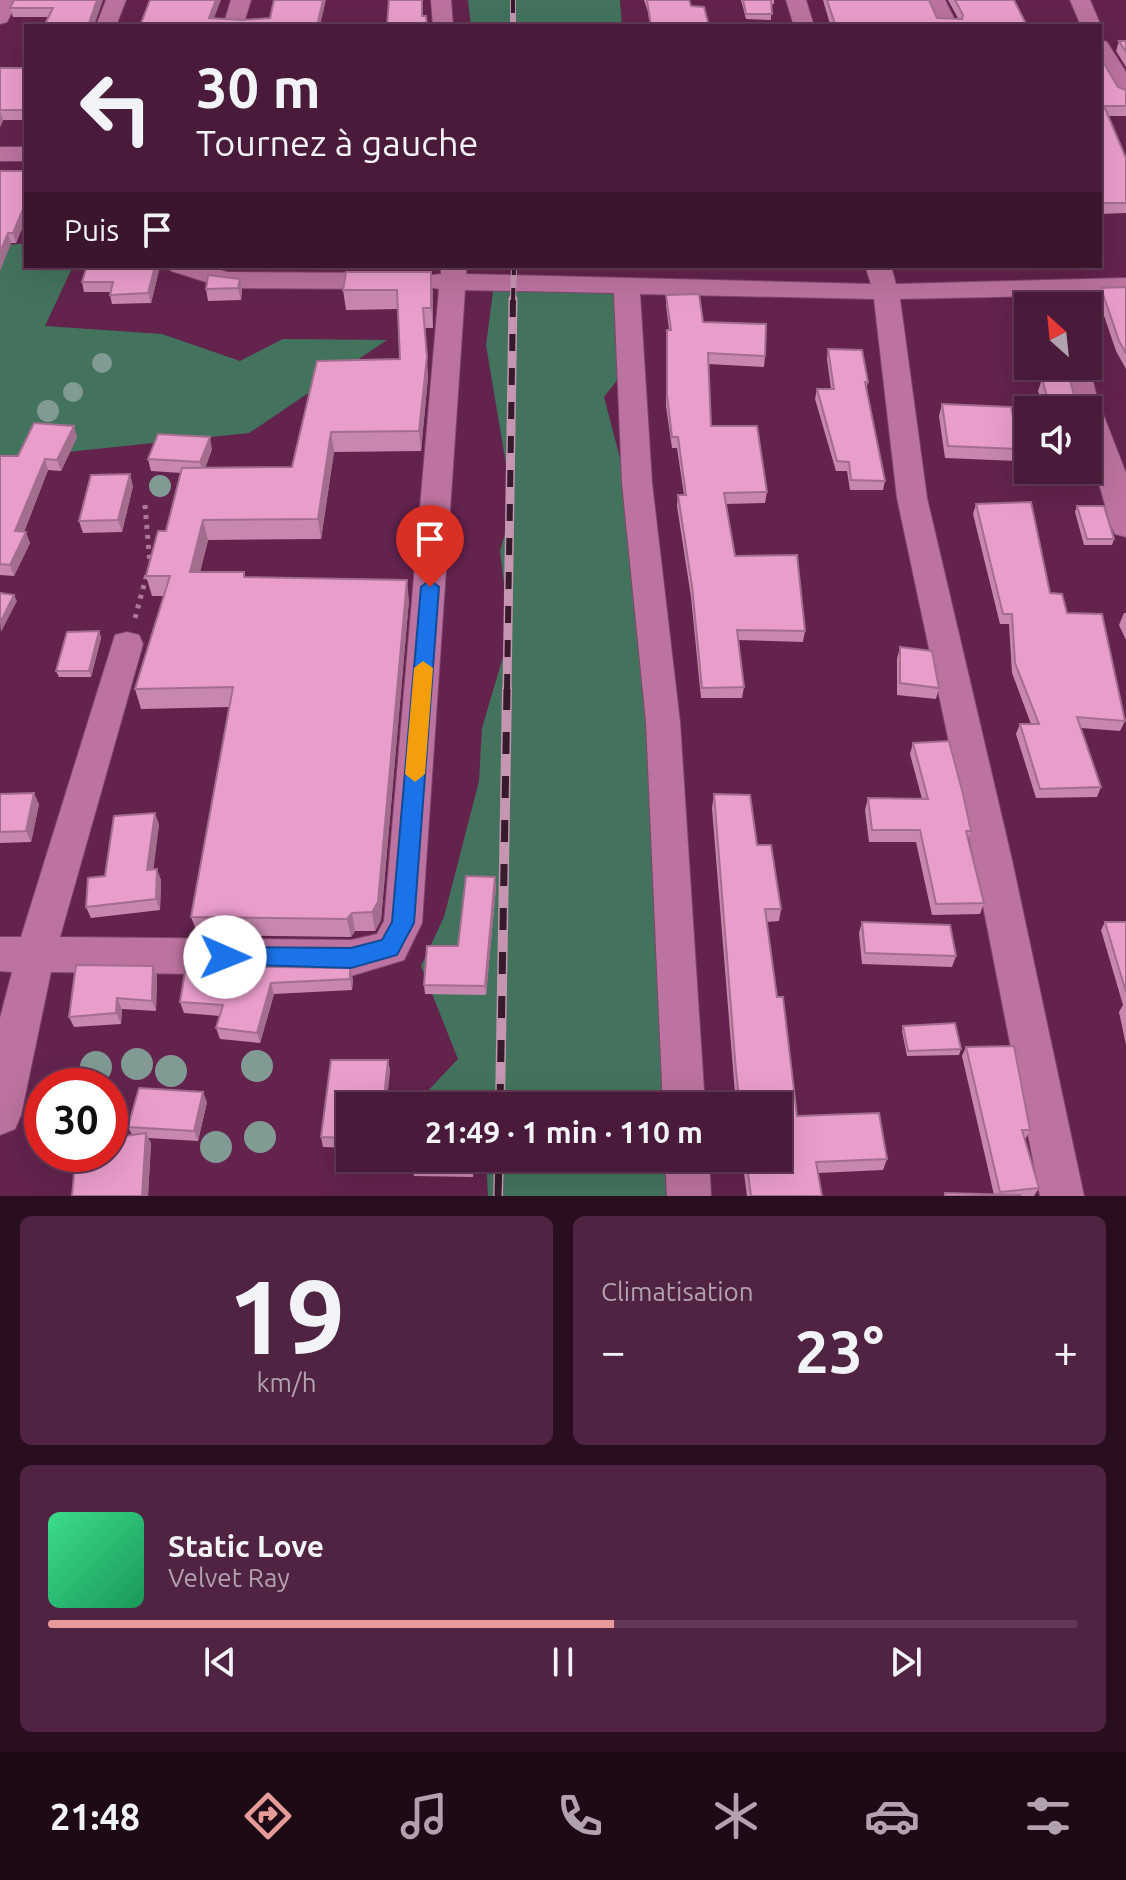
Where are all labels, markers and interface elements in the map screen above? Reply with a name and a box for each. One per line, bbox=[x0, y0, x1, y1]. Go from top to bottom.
icon: left bbox=[64, 56, 168, 160]
text: 30 m bbox=[196, 56, 321, 119]
text: Tournez à gauche bbox=[196, 122, 478, 163]
icon: arrive bbox=[135, 208, 179, 252]
text: Puis bbox=[64, 213, 119, 247]
north arrow bbox=[1014, 292, 1102, 380]
map controls bbox=[1014, 292, 1102, 484]
button: sound bbox=[1014, 396, 1102, 484]
pin bbox=[396, 505, 464, 587]
icon: arrive bbox=[408, 517, 452, 561]
position arrow bbox=[183, 915, 267, 999]
speed limit sign: 30 bbox=[24, 1068, 128, 1172]
text: 21:49 · 1 min · 110 m bbox=[425, 1115, 703, 1149]
text: 19 bbox=[228, 1257, 345, 1374]
text: Climatisation bbox=[601, 1277, 754, 1306]
text: 23° bbox=[795, 1317, 884, 1384]
text: − bbox=[601, 1326, 626, 1375]
text: + bbox=[1053, 1326, 1078, 1375]
text: km/h bbox=[256, 1368, 317, 1397]
text: Static Love bbox=[168, 1529, 324, 1563]
text: Velvet Ray bbox=[168, 1563, 290, 1592]
icon: previous bbox=[198, 1640, 242, 1684]
icon: pause bbox=[541, 1640, 585, 1684]
icon: next bbox=[884, 1640, 928, 1684]
icon: directions bbox=[240, 1788, 296, 1844]
icon: music bbox=[396, 1788, 452, 1844]
icon: phone bbox=[552, 1788, 608, 1844]
icon: climate bbox=[708, 1788, 764, 1844]
icon: car bbox=[864, 1788, 920, 1844]
icon: filters bbox=[1020, 1788, 1076, 1844]
text: 21:48 bbox=[50, 1796, 140, 1837]

